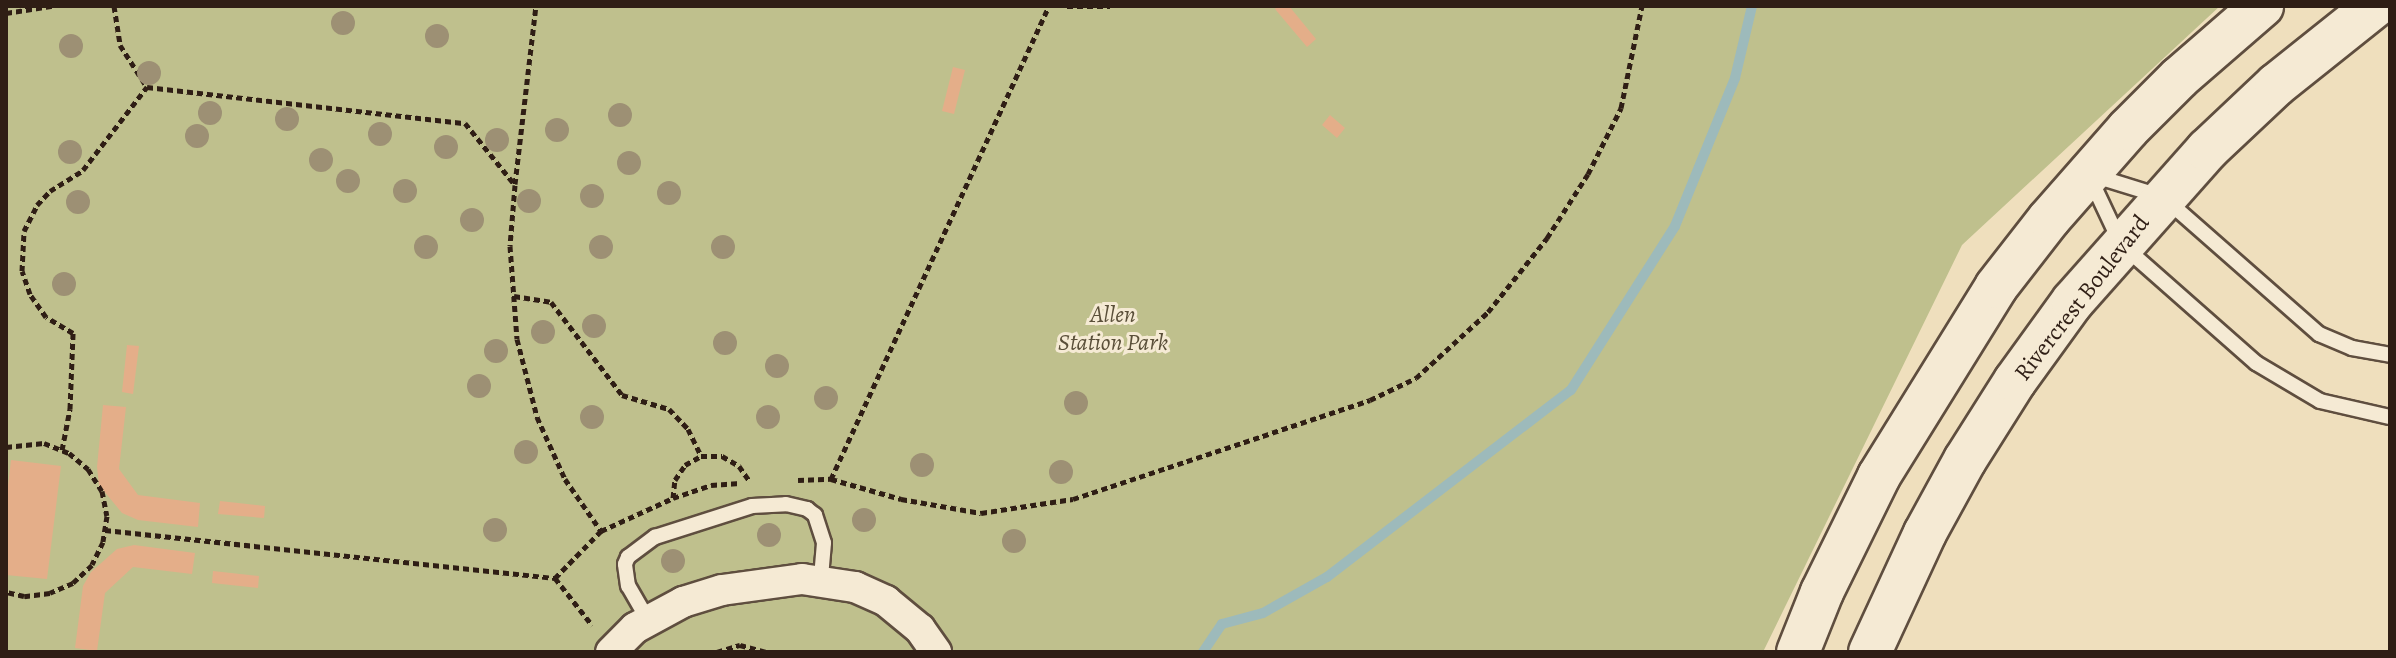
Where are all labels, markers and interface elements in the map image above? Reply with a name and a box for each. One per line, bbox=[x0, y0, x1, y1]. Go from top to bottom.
street label: Rivercrest Boulevard bbox=[2008, 209, 2156, 387]
park label: Allen Station Park bbox=[1058, 301, 1168, 357]

